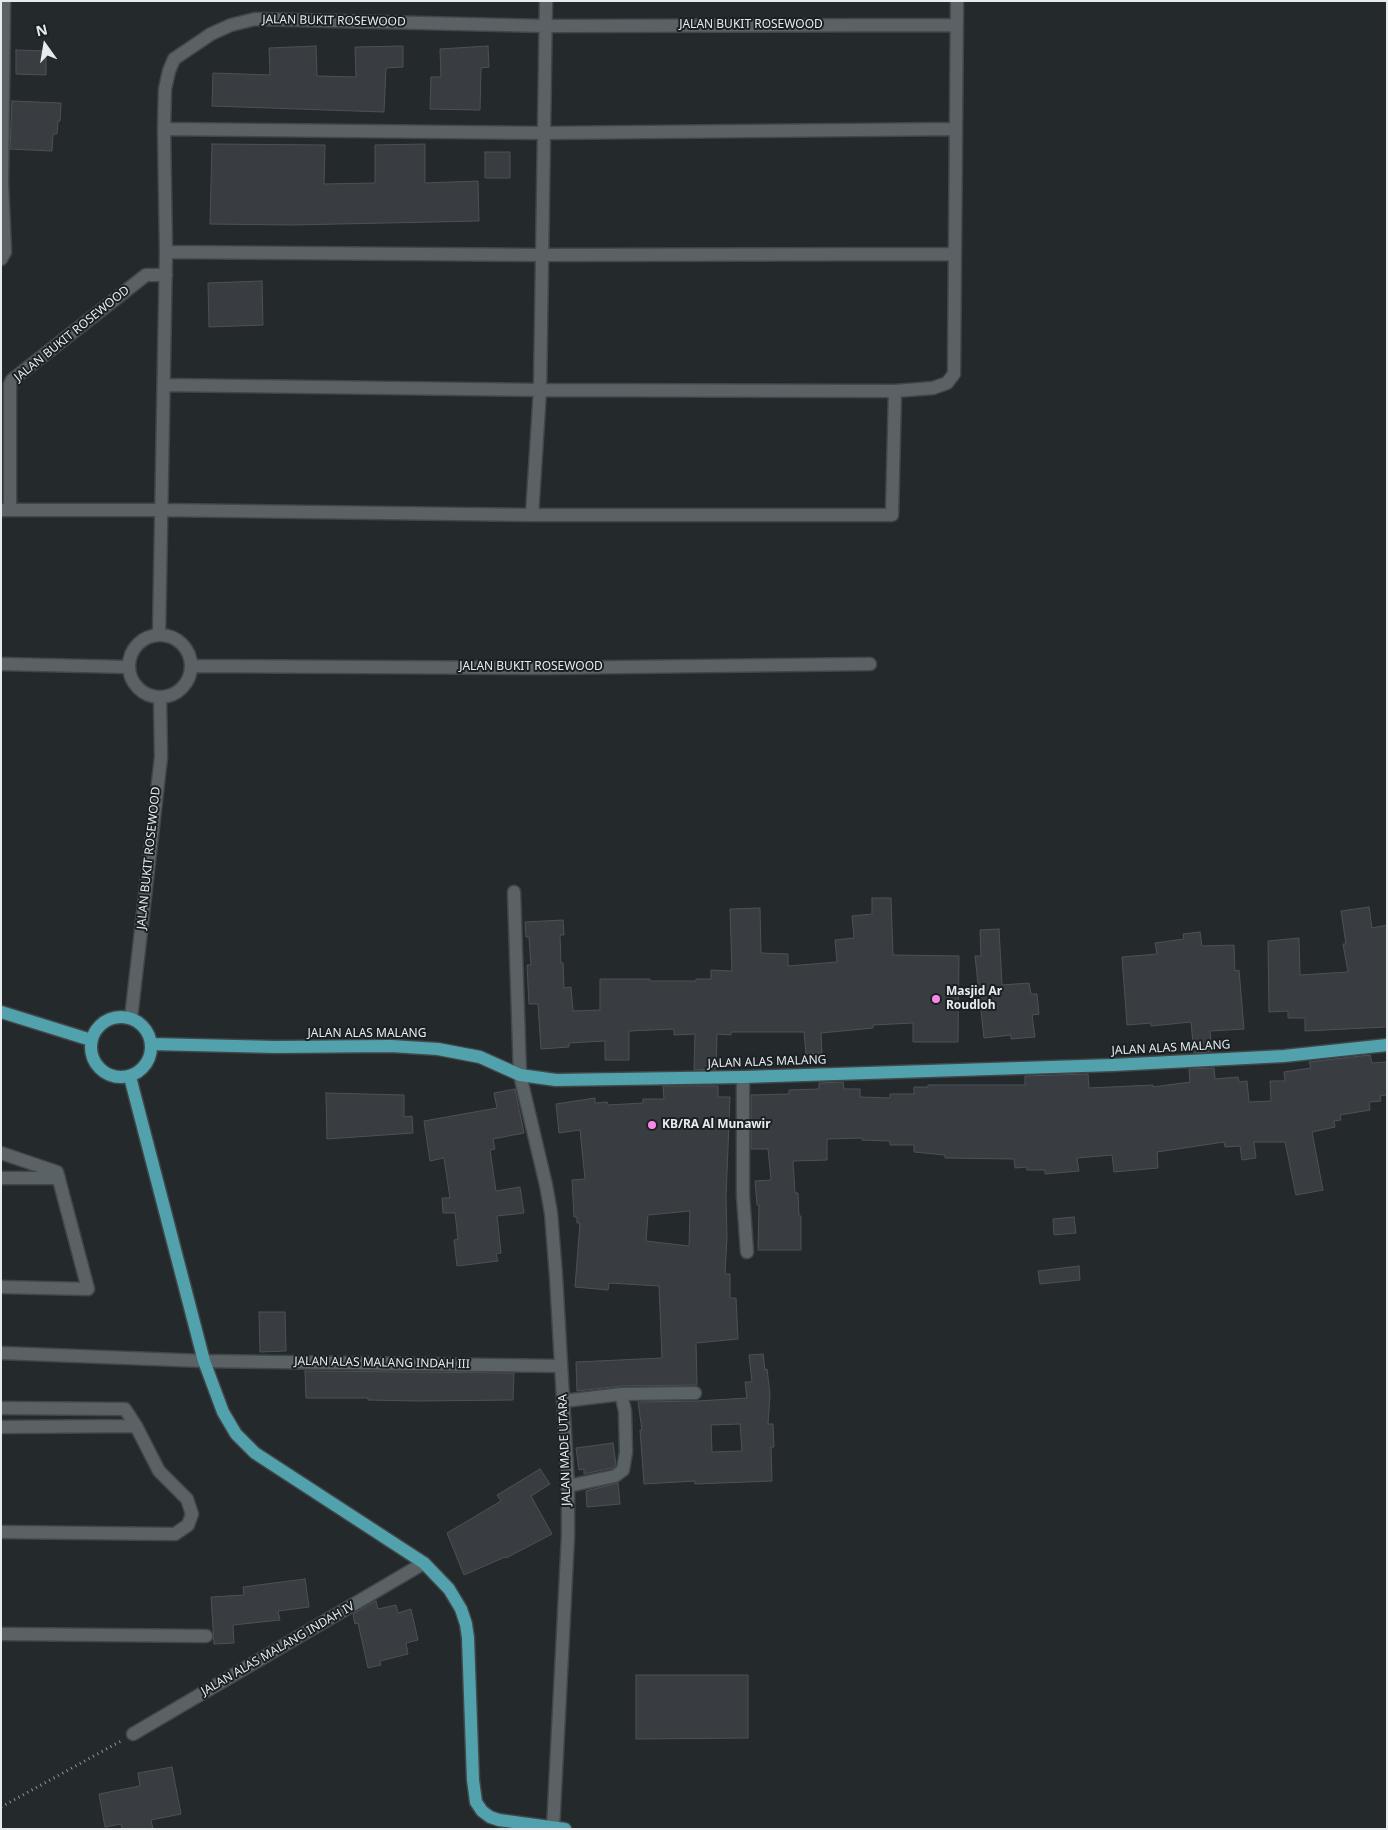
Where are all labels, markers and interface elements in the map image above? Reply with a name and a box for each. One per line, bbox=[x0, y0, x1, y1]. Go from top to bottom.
street label: JALAN BUKIT ROSEWOOD bbox=[262, 13, 406, 29]
street label: JALAN BUKIT ROSEWOOD bbox=[679, 18, 823, 32]
text: N bbox=[34, 19, 49, 40]
north arrow bbox=[20, 20, 70, 70]
street label: JALAN BUKIT ROSEWOOD bbox=[12, 283, 132, 385]
street label: JALAN BUKIT ROSEWOOD bbox=[459, 660, 603, 674]
street label: JALAN BUKIT ROSEWOOD bbox=[134, 786, 164, 930]
place label: Masjid Ar Roudloh bbox=[946, 985, 1002, 1013]
marker: Masjid Ar Roudloh bbox=[930, 993, 942, 1005]
street label: JALAN ALAS MALANG bbox=[308, 1027, 426, 1041]
street label: JALAN ALAS MALANG bbox=[1111, 1038, 1231, 1058]
street label: JALAN ALAS MALANG bbox=[707, 1053, 827, 1071]
place label: KB/RA Al Munawir bbox=[662, 1118, 771, 1132]
marker: KB/RA Al Munawir bbox=[646, 1119, 658, 1131]
street label: JALAN ALAS MALANG INDAH III bbox=[294, 1354, 470, 1372]
street label: JALAN MADE UTARA bbox=[556, 1394, 574, 1506]
street label: JALAN ALAS MALANG INDAH IV bbox=[199, 1599, 357, 1699]

